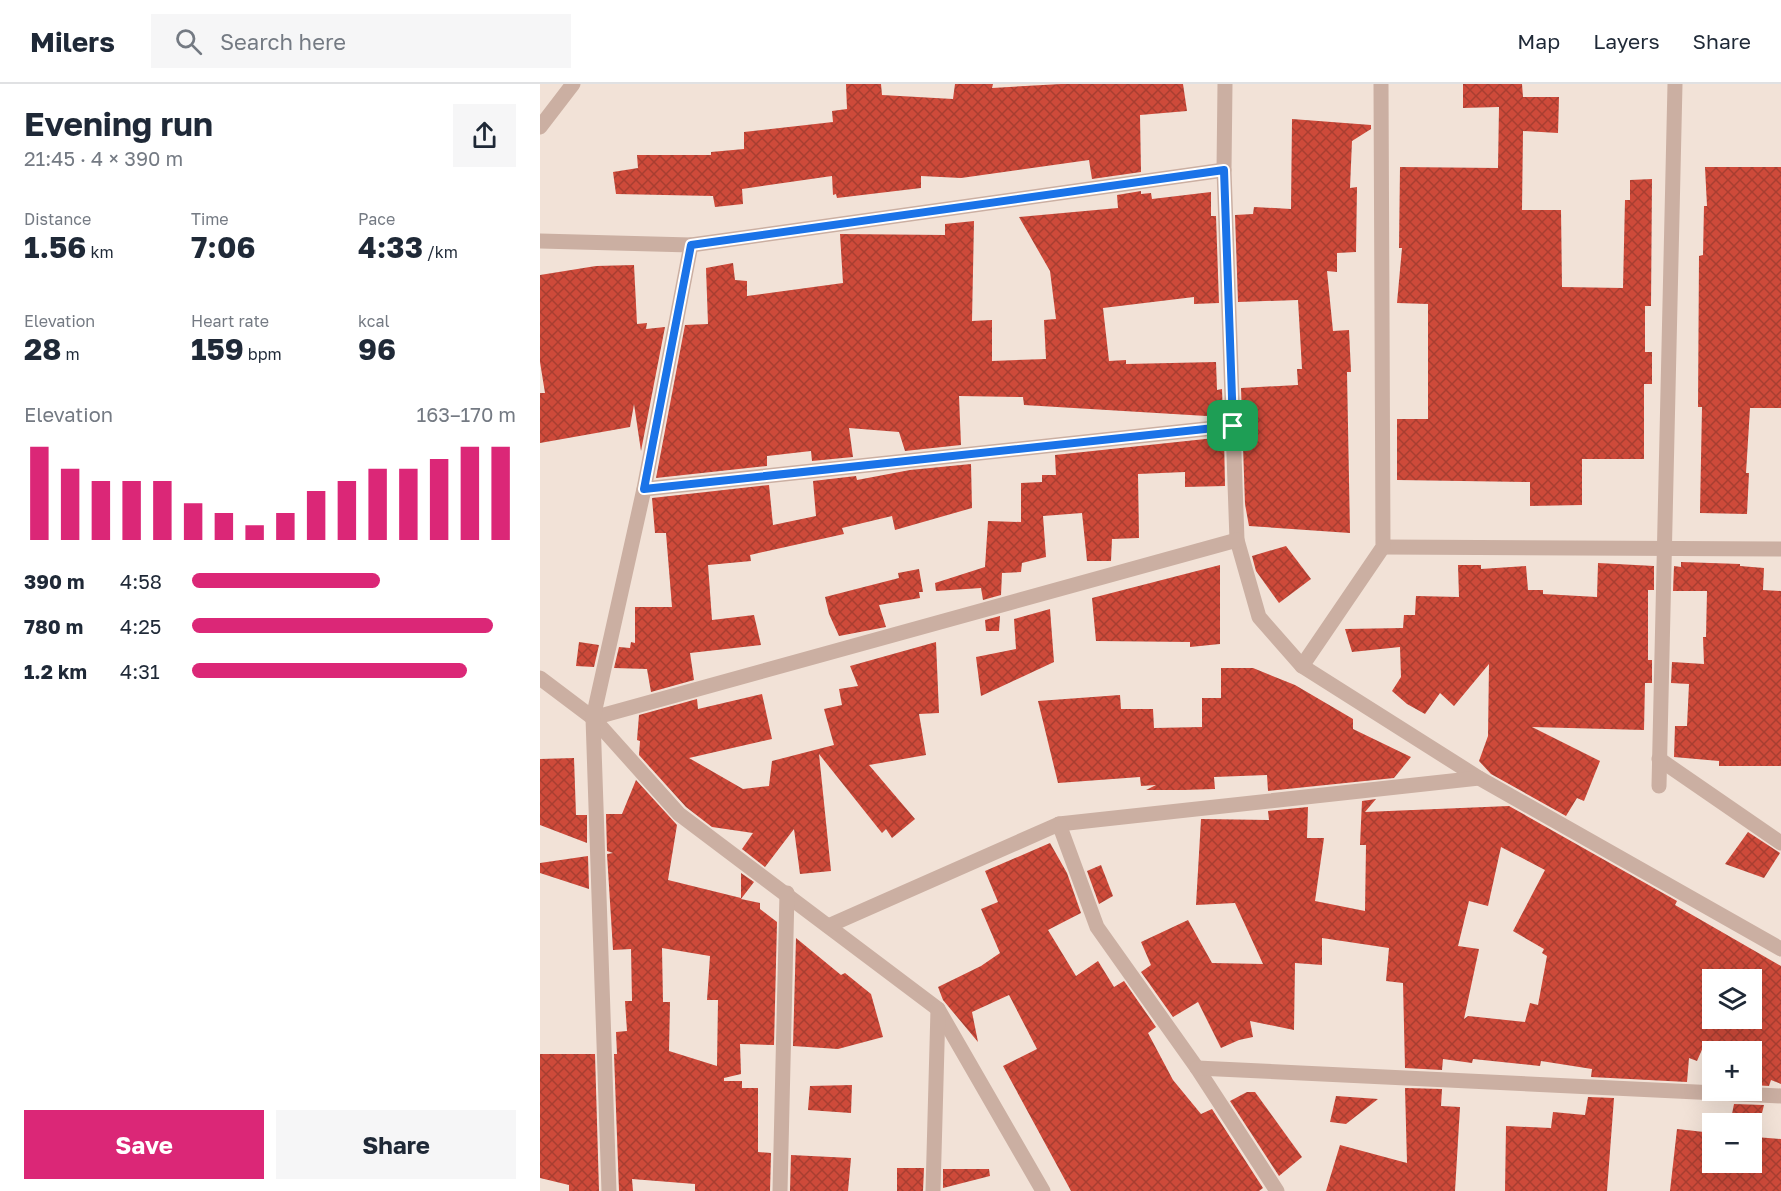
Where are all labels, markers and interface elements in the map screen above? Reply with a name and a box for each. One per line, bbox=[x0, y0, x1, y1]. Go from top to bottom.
search box bbox=[151, 14, 571, 68]
text: Milers bbox=[30, 25, 115, 58]
icon: search bbox=[172, 25, 205, 58]
text: Search here bbox=[220, 28, 346, 55]
text: Map bbox=[1517, 28, 1560, 54]
text: Layers bbox=[1593, 28, 1660, 54]
text: Share bbox=[1693, 28, 1751, 54]
text: Evening run bbox=[24, 104, 213, 143]
button: share bbox=[453, 104, 516, 167]
text: 21:45 · 4 × 390 m bbox=[24, 146, 183, 170]
text: Distance bbox=[24, 209, 91, 229]
text: Time bbox=[191, 209, 229, 229]
text: Pace bbox=[358, 209, 395, 229]
text: 1.56 bbox=[24, 229, 86, 265]
text: 7:06 bbox=[191, 229, 256, 265]
text: 4:33 bbox=[358, 229, 423, 265]
text: km bbox=[86, 242, 114, 262]
text: /km bbox=[423, 242, 458, 262]
text: Elevation bbox=[24, 311, 95, 331]
text: Heart rate bbox=[191, 311, 269, 331]
text: kcal bbox=[358, 311, 390, 331]
text: 28 bbox=[24, 331, 62, 367]
text: 159 bbox=[191, 331, 244, 367]
text: 96 bbox=[358, 331, 396, 367]
text: m bbox=[62, 344, 80, 364]
text: bpm bbox=[244, 344, 282, 364]
pin bbox=[1207, 400, 1258, 451]
text: Elevation bbox=[24, 402, 113, 426]
text: 163–170 m bbox=[417, 402, 516, 426]
icon: arrive bbox=[1216, 409, 1249, 442]
text: 390 m bbox=[24, 569, 84, 593]
text: 4:58 bbox=[120, 569, 162, 593]
text: 780 m bbox=[24, 614, 83, 638]
text: 4:25 bbox=[120, 614, 161, 638]
text: 1.2 km bbox=[24, 659, 87, 683]
text: 4:31 bbox=[120, 659, 160, 683]
map controls bbox=[1702, 969, 1762, 1173]
button: layers bbox=[1702, 969, 1762, 1029]
button: + bbox=[1702, 1041, 1762, 1101]
button: Save bbox=[24, 1110, 264, 1179]
button: Share bbox=[276, 1110, 516, 1179]
button: − bbox=[1702, 1113, 1762, 1173]

